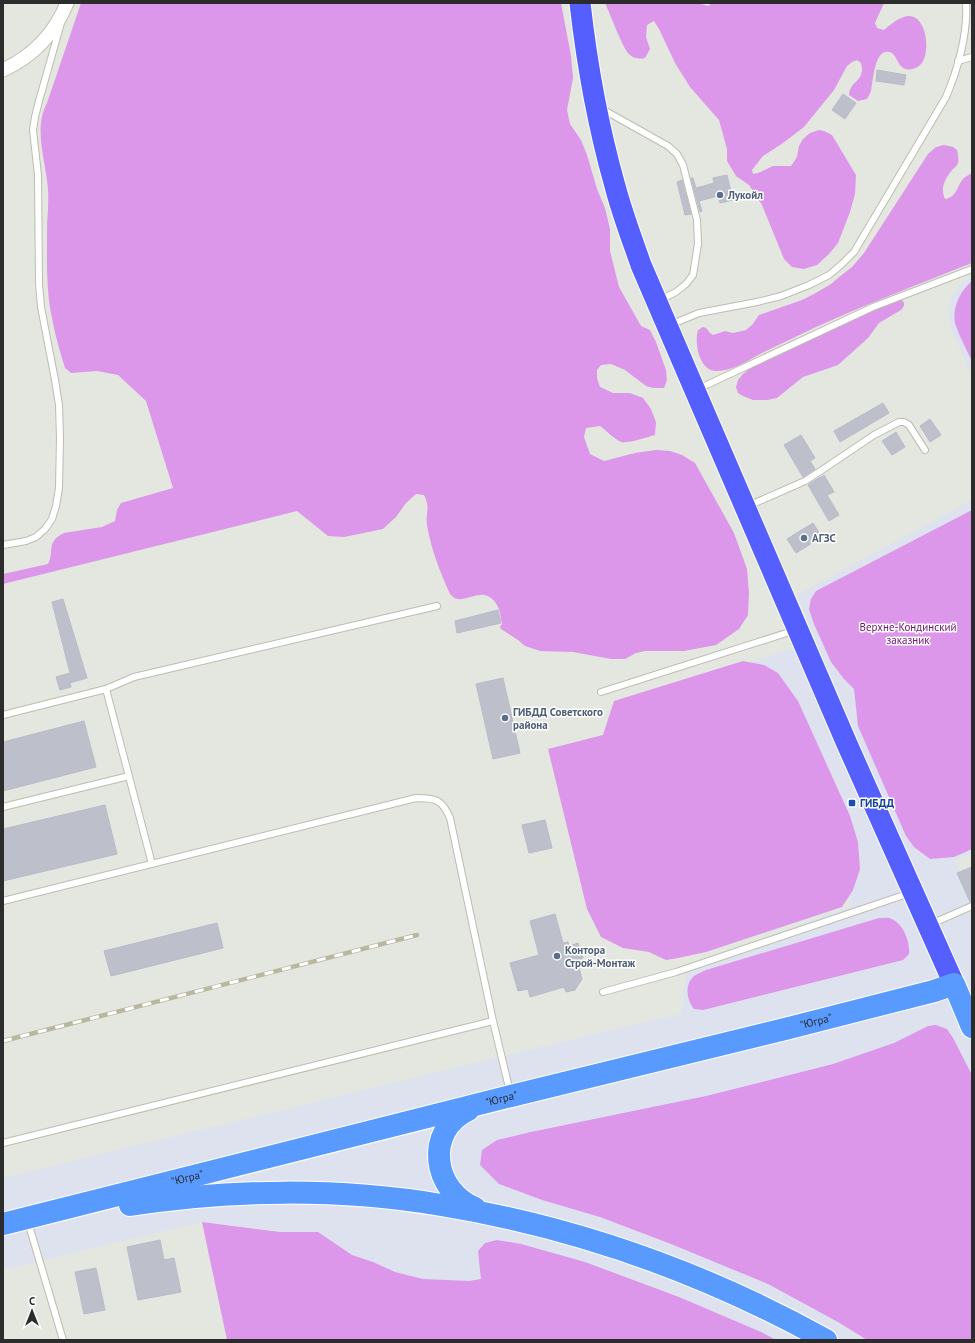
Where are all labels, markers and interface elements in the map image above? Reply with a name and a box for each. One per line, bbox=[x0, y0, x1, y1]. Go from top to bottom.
place label: Лукойл bbox=[727, 188, 763, 202]
marker: Лукойл bbox=[715, 190, 725, 200]
place label: АГЗС bbox=[812, 531, 836, 545]
marker: АГЗС bbox=[799, 533, 809, 543]
park label: Верхне-Кондинский заказник bbox=[860, 620, 956, 647]
place label: ГИБДД Советского района bbox=[513, 705, 603, 732]
marker: ГИБДД Советского района bbox=[500, 713, 510, 723]
place label: ГИБДД bbox=[860, 796, 895, 810]
marker: ГИБДД bbox=[847, 798, 857, 808]
place label: Контора Строй-Монтаж bbox=[565, 943, 635, 970]
marker: Контора Строй-Монтаж bbox=[552, 951, 562, 961]
street label: "Югра" bbox=[798, 1010, 834, 1032]
street label: "Югра" bbox=[484, 1088, 519, 1109]
street label: "Югра" bbox=[170, 1167, 205, 1188]
north arrow bbox=[12, 1291, 52, 1331]
text: С bbox=[29, 1294, 35, 1308]

